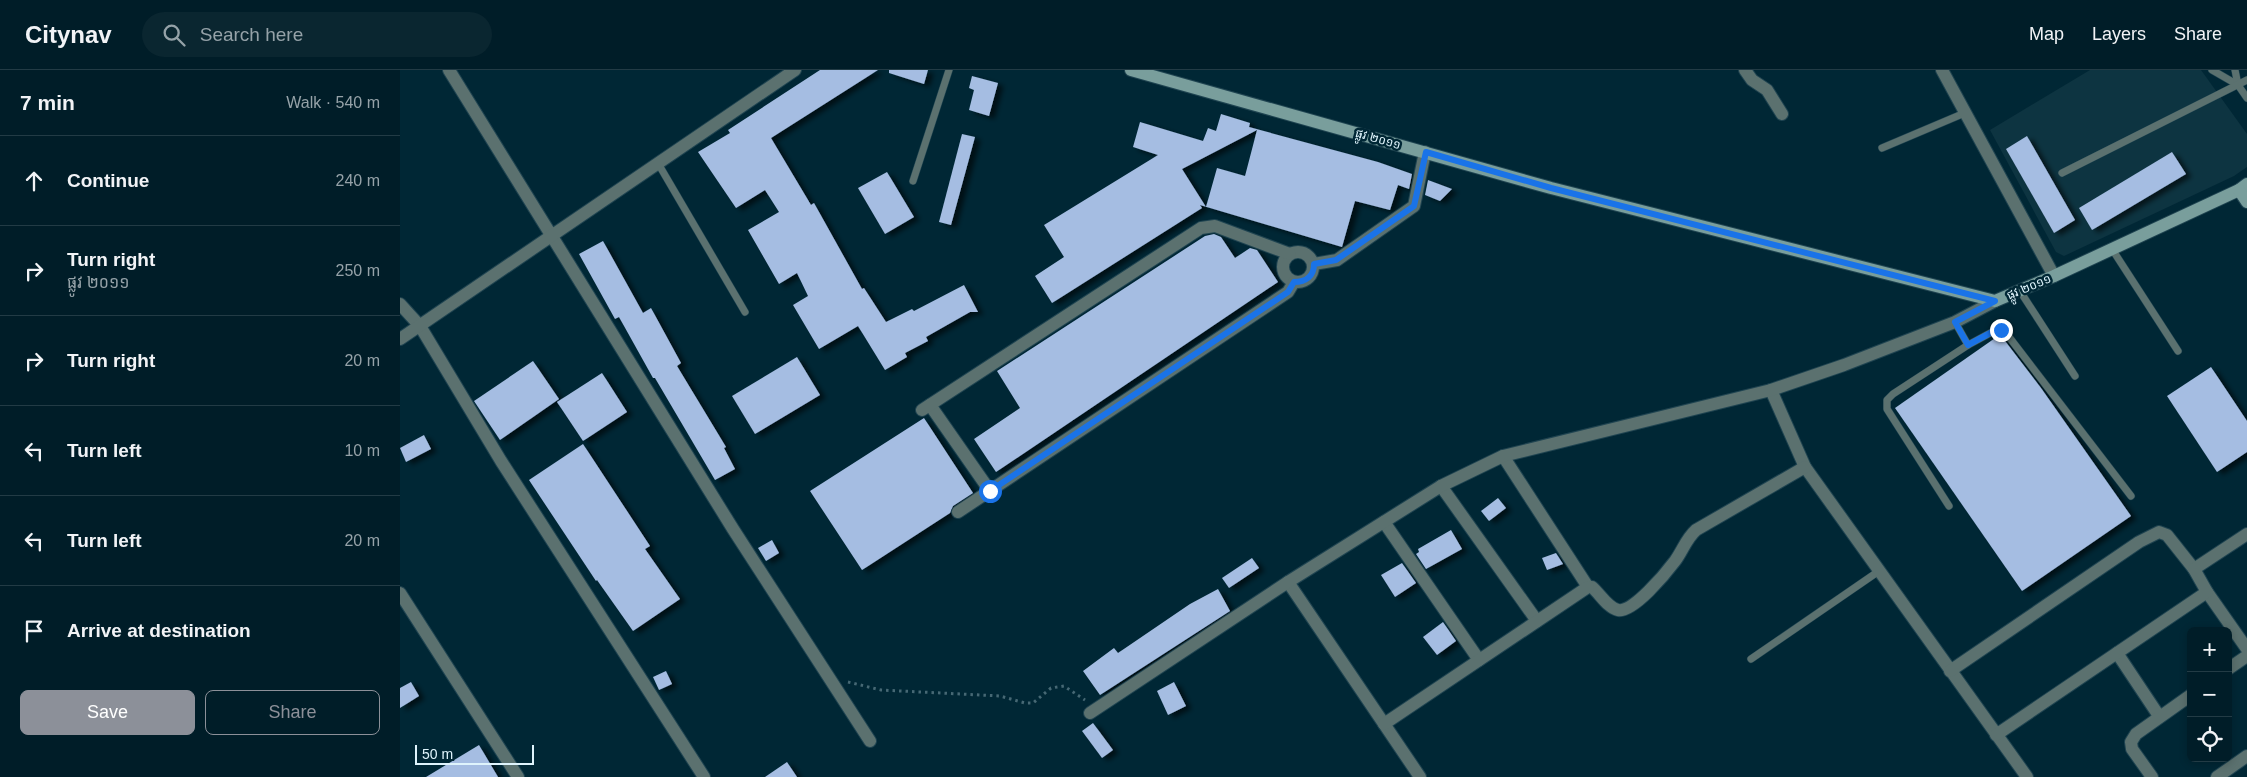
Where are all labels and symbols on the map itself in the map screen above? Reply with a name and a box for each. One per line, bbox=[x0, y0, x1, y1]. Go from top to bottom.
street label: ផ្លូវ ២០១១ bbox=[1353, 126, 1402, 156]
street label: ផ្លូវ ២០១១ bbox=[2005, 271, 2055, 306]
route end bbox=[1990, 319, 2013, 342]
route start bbox=[979, 480, 1002, 503]
scale bar bbox=[415, 742, 534, 765]

